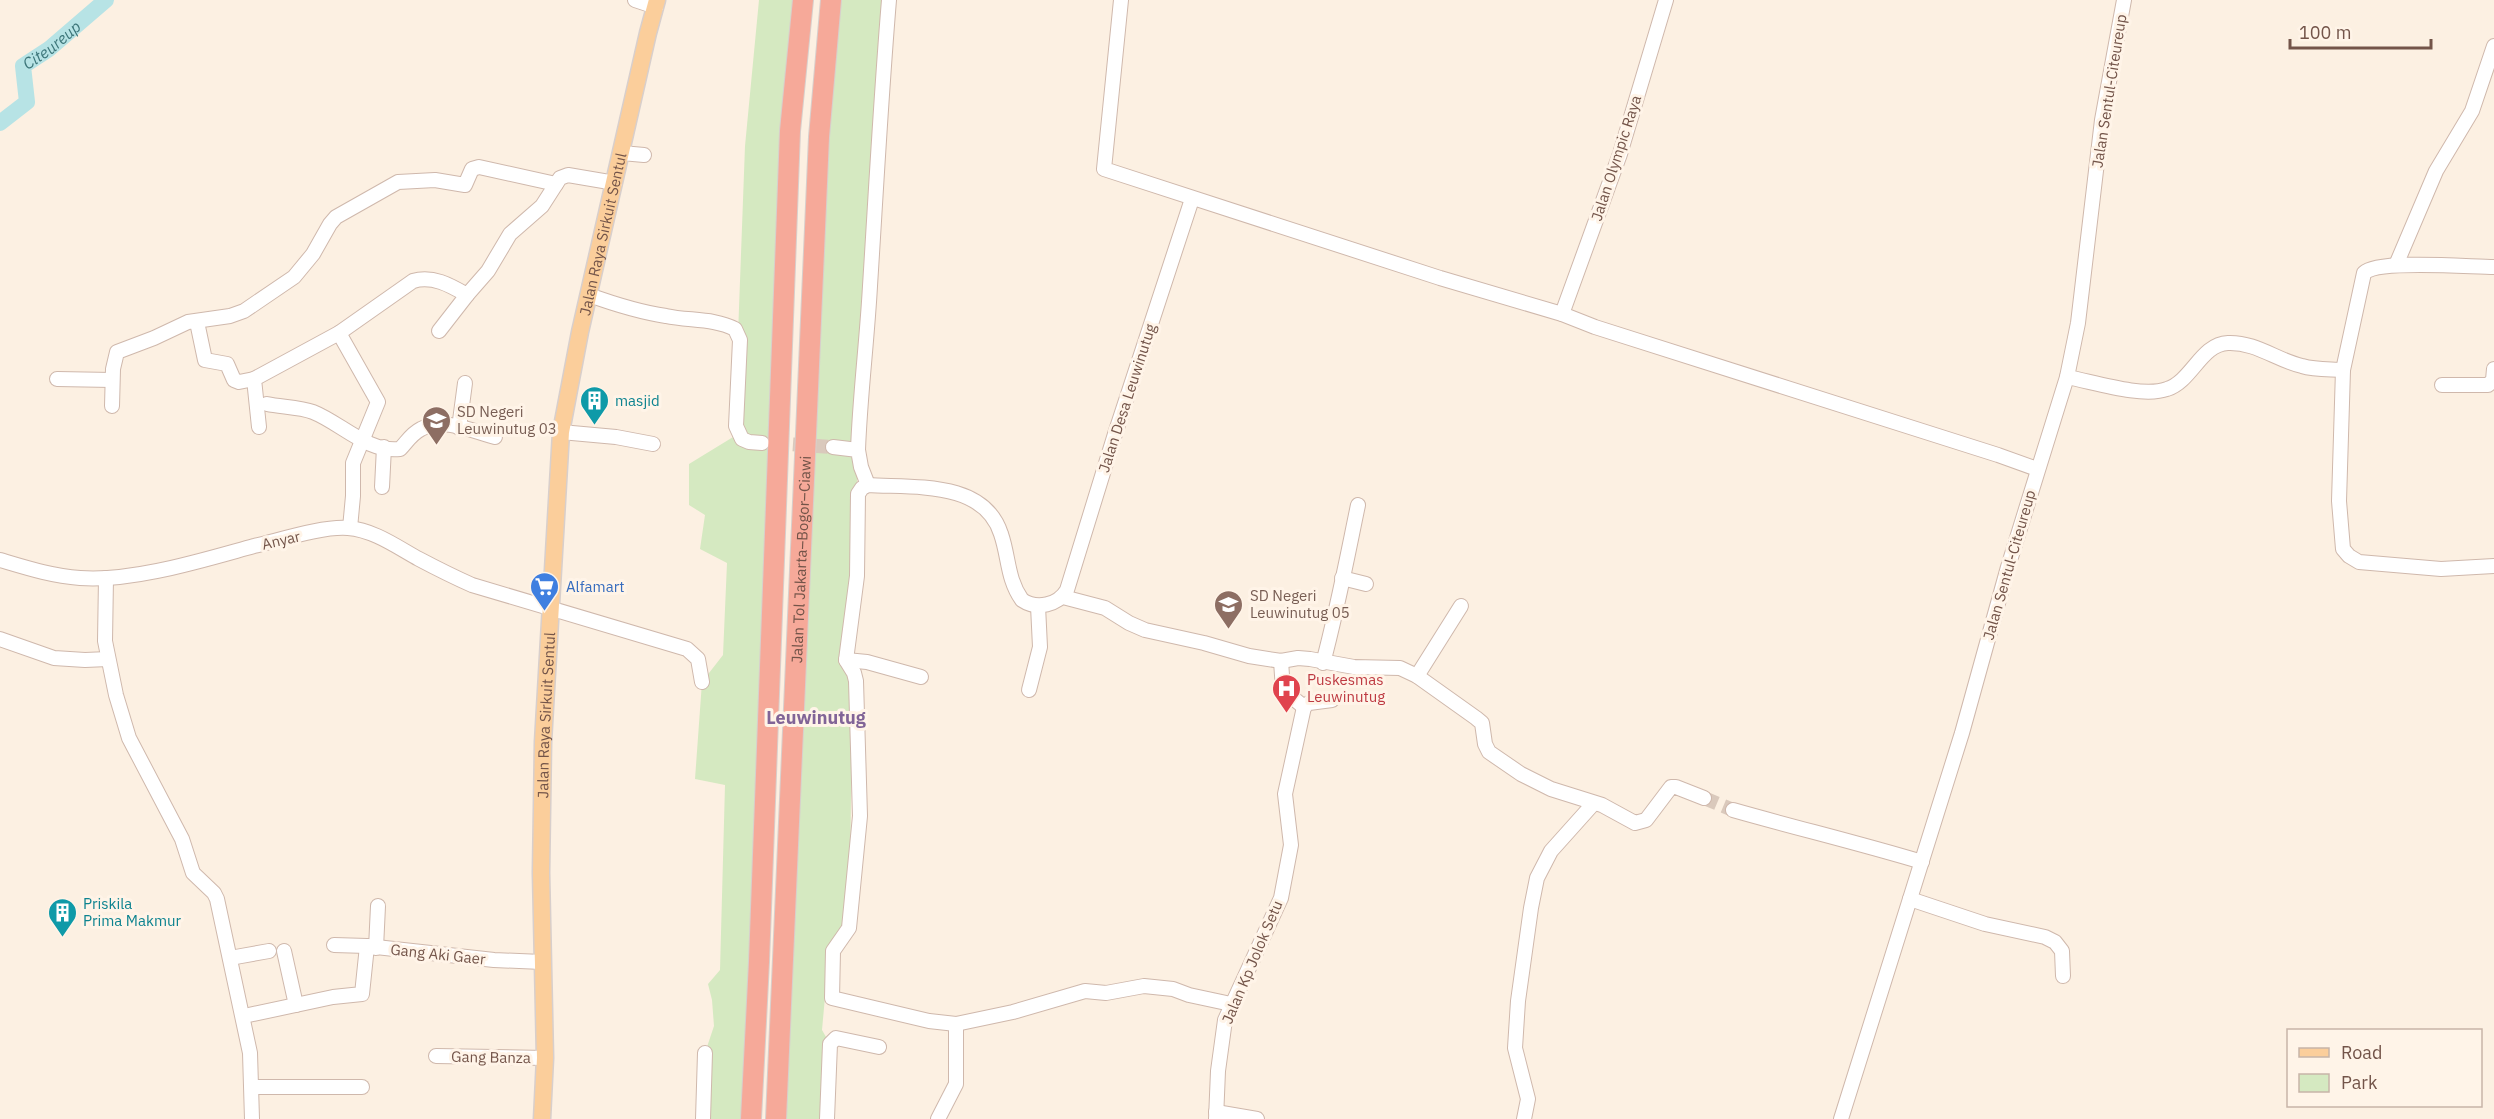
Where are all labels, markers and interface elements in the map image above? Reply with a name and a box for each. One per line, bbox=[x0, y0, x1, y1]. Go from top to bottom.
scale bar bbox=[2290, 12, 2431, 50]
street label: Jalan Sentul-Citeureup bbox=[2087, 13, 2131, 169]
water label: Citeureup bbox=[19, 16, 85, 74]
text: 100 m bbox=[2299, 21, 2351, 44]
street label: Jalan Olympic Raya bbox=[1587, 93, 1645, 223]
street label: Jalan Raya Sirkuit Sentul bbox=[575, 151, 630, 317]
street label: Jalan Desa Leuwinutug bbox=[1094, 321, 1160, 475]
building icon: masjid bbox=[578, 384, 610, 426]
place label: masjid bbox=[615, 391, 660, 410]
place label: SD Negeri Leuwinutug 03 bbox=[457, 402, 557, 438]
school or university icon: SD Negeri Leuwinutug 03 bbox=[420, 404, 452, 446]
street label: Jalan Tol Jakarta–Bogor–Ciawi bbox=[786, 455, 815, 664]
street label: Jalan Sentul-Citeureup bbox=[1978, 488, 2040, 642]
street label: Anyar bbox=[260, 526, 303, 554]
supermarket icon: Alfamart bbox=[529, 570, 561, 612]
place label: Alfamart bbox=[566, 577, 625, 596]
place label: SD Negeri Leuwinutug 05 bbox=[1250, 586, 1350, 622]
school or university icon: SD Negeri Leuwinutug 05 bbox=[1213, 588, 1245, 630]
street label: Jalan Raya Sirkuit Sentul bbox=[533, 632, 559, 798]
place label: Puskesmas Leuwinutug bbox=[1307, 670, 1385, 706]
hospital icon: Puskesmas Leuwinutug bbox=[1270, 672, 1302, 714]
district label: Leuwinutug bbox=[766, 706, 866, 729]
place label: Priskila Prima Makmur bbox=[83, 894, 182, 930]
building icon: Priskila Prima Makmur bbox=[46, 896, 78, 938]
street label: Jalan Kp Jolok Setu bbox=[1217, 897, 1287, 1027]
street label: Gang Aki Gaer bbox=[390, 940, 487, 968]
legend bbox=[2287, 1029, 2482, 1107]
text: Road bbox=[2341, 1041, 2382, 1064]
street label: Gang Banza bbox=[451, 1047, 531, 1067]
text: Park bbox=[2341, 1071, 2378, 1094]

